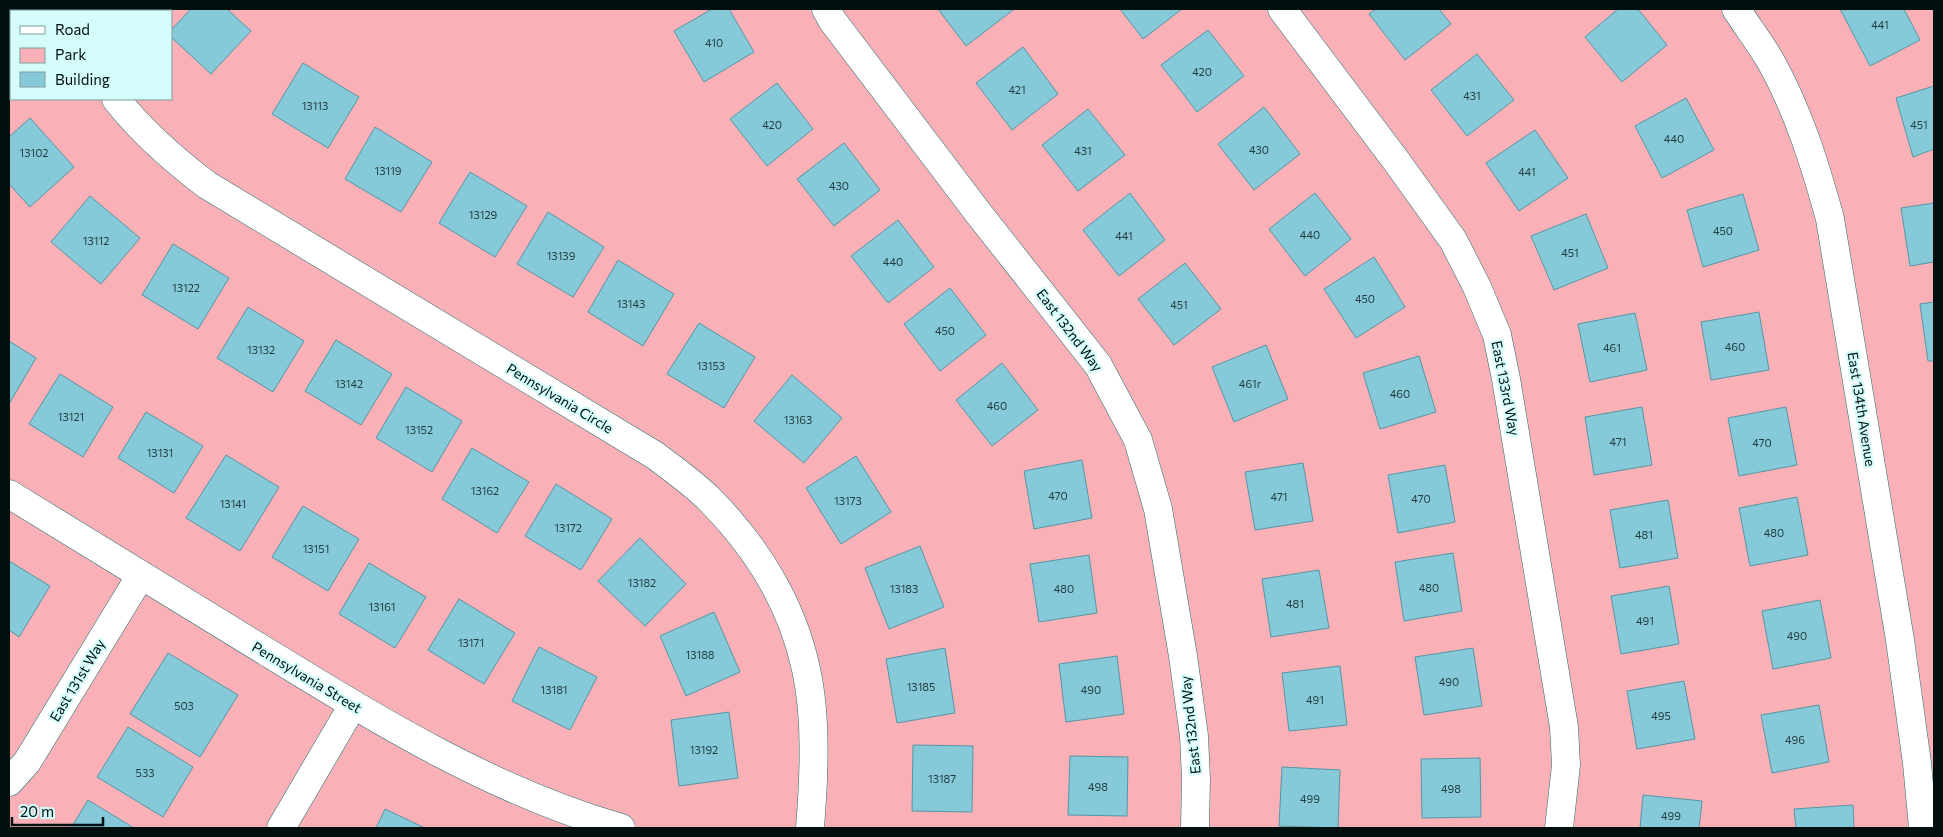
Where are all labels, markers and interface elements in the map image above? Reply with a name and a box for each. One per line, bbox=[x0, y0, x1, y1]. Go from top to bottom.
legend bbox=[10, 10, 172, 100]
house number: 441 bbox=[1871, 18, 1889, 31]
text: Road bbox=[55, 20, 90, 38]
house number: 410 bbox=[705, 36, 723, 49]
text: Park bbox=[55, 45, 86, 63]
house number: 420 bbox=[1192, 65, 1212, 78]
text: Building bbox=[55, 70, 110, 88]
house number: 421 bbox=[1008, 83, 1026, 96]
house number: 431 bbox=[1463, 89, 1481, 102]
house number: 13113 bbox=[302, 99, 328, 112]
house number: 420 bbox=[762, 118, 782, 131]
house number: 451 bbox=[1910, 118, 1928, 131]
house number: 440 bbox=[1664, 132, 1684, 145]
house number: 430 bbox=[1249, 143, 1269, 156]
house number: 431 bbox=[1074, 144, 1092, 157]
house number: 13102 bbox=[20, 146, 48, 159]
house number: 13119 bbox=[374, 164, 402, 177]
house number: 441 bbox=[1518, 165, 1536, 178]
house number: 430 bbox=[829, 179, 849, 192]
house number: 13129 bbox=[469, 208, 498, 221]
house number: 450 bbox=[1713, 224, 1733, 237]
house number: 440 bbox=[1300, 228, 1320, 241]
house number: 441 bbox=[1115, 229, 1133, 242]
house number: 13112 bbox=[83, 234, 109, 247]
house number: 451 bbox=[1561, 246, 1579, 259]
house number: 13139 bbox=[547, 249, 576, 262]
house number: 440 bbox=[883, 255, 903, 268]
house number: 13122 bbox=[172, 281, 200, 294]
street label: East 132nd Way bbox=[1033, 285, 1107, 375]
house number: 450 bbox=[1355, 292, 1375, 305]
house number: 13143 bbox=[617, 297, 645, 310]
house number: 451 bbox=[1170, 298, 1188, 311]
house number: 450 bbox=[935, 324, 955, 337]
street label: East 133rd Way bbox=[1488, 339, 1524, 437]
house number: 460 bbox=[1725, 340, 1745, 353]
house number: 461 bbox=[1603, 341, 1621, 354]
house number: 13132 bbox=[247, 343, 275, 356]
street label: East 134th Avenue bbox=[1845, 350, 1879, 468]
street label: Pennsylvania Circle bbox=[504, 359, 616, 437]
house number: 13153 bbox=[697, 359, 725, 372]
house number: 13142 bbox=[335, 377, 363, 390]
house number: 461r bbox=[1239, 377, 1262, 390]
house number: 460 bbox=[1390, 387, 1410, 400]
house number: 460 bbox=[987, 399, 1007, 412]
house number: 13121 bbox=[58, 410, 84, 423]
house number: 13163 bbox=[784, 413, 812, 426]
house number: 13152 bbox=[405, 423, 433, 436]
house number: 471 bbox=[1610, 435, 1626, 448]
house number: 470 bbox=[1752, 436, 1772, 449]
house number: 13131 bbox=[147, 446, 173, 459]
house number: 13162 bbox=[471, 484, 499, 497]
house number: 470 bbox=[1048, 489, 1068, 502]
house number: 471 bbox=[1271, 490, 1287, 503]
house number: 470 bbox=[1411, 492, 1431, 505]
house number: 13173 bbox=[834, 494, 862, 507]
house number: 13141 bbox=[220, 497, 246, 510]
house number: 13172 bbox=[554, 521, 582, 534]
house number: 480 bbox=[1764, 526, 1784, 539]
house number: 481 bbox=[1635, 528, 1653, 541]
house number: 13151 bbox=[303, 542, 329, 555]
house number: 13182 bbox=[628, 576, 656, 589]
house number: 480 bbox=[1419, 581, 1439, 594]
house number: 13183 bbox=[890, 582, 918, 595]
house number: 480 bbox=[1054, 582, 1074, 595]
house number: 481 bbox=[1286, 597, 1304, 610]
house number: 13161 bbox=[368, 600, 396, 613]
house number: 491 bbox=[1636, 614, 1654, 627]
house number: 490 bbox=[1787, 629, 1807, 642]
street label: East 131st Way bbox=[46, 636, 108, 724]
house number: 13171 bbox=[458, 636, 484, 649]
street label: Pennsylvania Street bbox=[249, 638, 365, 716]
house number: 13188 bbox=[685, 648, 715, 661]
street label: East 132nd Way bbox=[1176, 675, 1204, 775]
house number: 490 bbox=[1439, 675, 1459, 688]
house number: 13185 bbox=[907, 680, 935, 693]
house number: 13181 bbox=[540, 683, 568, 696]
house number: 490 bbox=[1081, 683, 1101, 696]
house number: 491 bbox=[1306, 693, 1324, 706]
house number: 503 bbox=[174, 699, 194, 712]
house number: 495 bbox=[1651, 709, 1671, 722]
house number: 496 bbox=[1785, 733, 1805, 746]
house number: 13192 bbox=[690, 743, 718, 756]
house number: 533 bbox=[136, 766, 154, 779]
house number: 13187 bbox=[928, 772, 956, 785]
house number: 498 bbox=[1088, 780, 1108, 793]
house number: 498 bbox=[1441, 782, 1461, 795]
house number: 499 bbox=[1300, 792, 1320, 805]
scale bar bbox=[12, 794, 104, 826]
text: 20 m bbox=[20, 802, 54, 820]
house number: 499 bbox=[1661, 809, 1681, 822]

